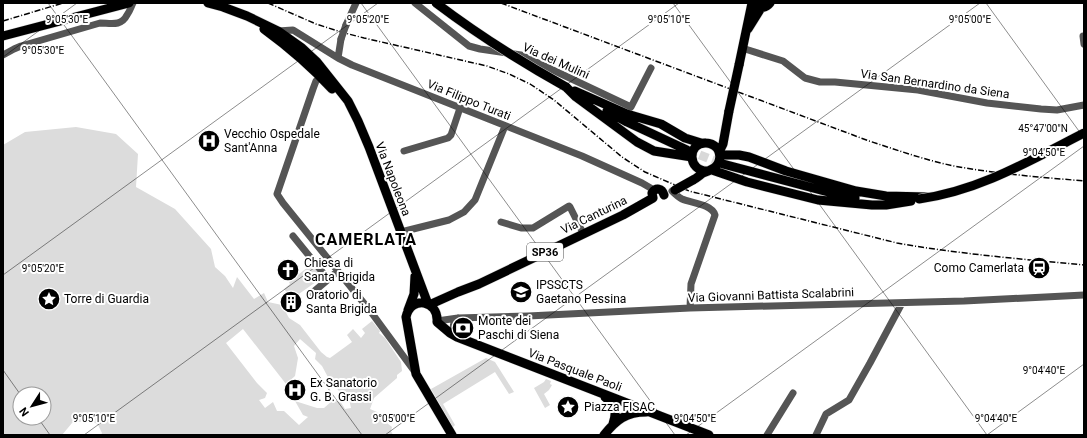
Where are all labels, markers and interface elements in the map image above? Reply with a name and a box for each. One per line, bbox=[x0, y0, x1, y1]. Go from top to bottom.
text: 9°05'30"E bbox=[46, 14, 89, 25]
text: 9°05'20"E bbox=[347, 14, 390, 25]
text: 9°05'10"E bbox=[648, 14, 691, 25]
text: 9°05'00"E bbox=[949, 14, 992, 25]
street label: Via dei Mulini bbox=[520, 40, 592, 82]
text: 9°05'30"E bbox=[22, 45, 65, 56]
street label: Via San Bernardino da Siena bbox=[860, 67, 1010, 101]
street label: Via Filippo Turati bbox=[425, 77, 513, 123]
text: 45°47'00"N bbox=[1018, 123, 1068, 134]
place label: Vecchio Ospedale Sant'Anna bbox=[224, 127, 320, 155]
hospital icon: Vecchio Ospedale Sant'Anna bbox=[196, 128, 222, 154]
street label: Via Napoleona bbox=[372, 140, 414, 218]
text: 9°04'50"E bbox=[1023, 147, 1066, 158]
street label: Via Canturina bbox=[559, 193, 629, 237]
district label: CAMERLATA bbox=[315, 230, 417, 249]
road number: SP36 bbox=[527, 243, 563, 261]
station icon: Como Camerlata bbox=[1026, 255, 1052, 281]
place label: Chiesa di Santa Brigida bbox=[304, 256, 375, 284]
church icon: Chiesa di Santa Brigida bbox=[275, 257, 301, 283]
place label: Como Camerlata bbox=[934, 261, 1024, 275]
text: 9°05'20"E bbox=[22, 263, 65, 274]
place label: IPSSCTS Gaetano Pessina bbox=[536, 278, 626, 306]
school or university icon: IPSSCTS Gaetano Pessina bbox=[508, 279, 534, 305]
street label: Via Giovanni Battista Scalabrini bbox=[688, 285, 854, 305]
place icon: Torre di Guardia bbox=[36, 286, 62, 312]
place label: Oratorio di Santa Brigida bbox=[306, 288, 377, 316]
building icon: Oratorio di Santa Brigida bbox=[278, 289, 304, 315]
place label: Torre di Guardia bbox=[64, 292, 149, 306]
place label: Monte dei Paschi di Siena bbox=[478, 314, 559, 342]
bank icon: Monte dei Paschi di Siena bbox=[450, 315, 476, 341]
street label: Via Pasquale Paoli bbox=[526, 346, 624, 394]
text: 9°04'40"E bbox=[1023, 365, 1066, 376]
place label: Ex Sanatorio G. B. Grassi bbox=[310, 376, 377, 404]
hospital icon: Ex Sanatorio G. B. Grassi bbox=[282, 377, 308, 403]
north arrow bbox=[12, 386, 52, 426]
place icon: Piazza FISAC bbox=[555, 394, 581, 420]
place label: Piazza FISAC bbox=[584, 400, 655, 414]
text: N bbox=[17, 404, 32, 419]
text: 9°05'10"E bbox=[73, 413, 116, 424]
text: 9°05'00"E bbox=[373, 413, 416, 424]
text: 9°04'50"E bbox=[674, 413, 717, 424]
text: 9°04'40"E bbox=[975, 413, 1018, 424]

